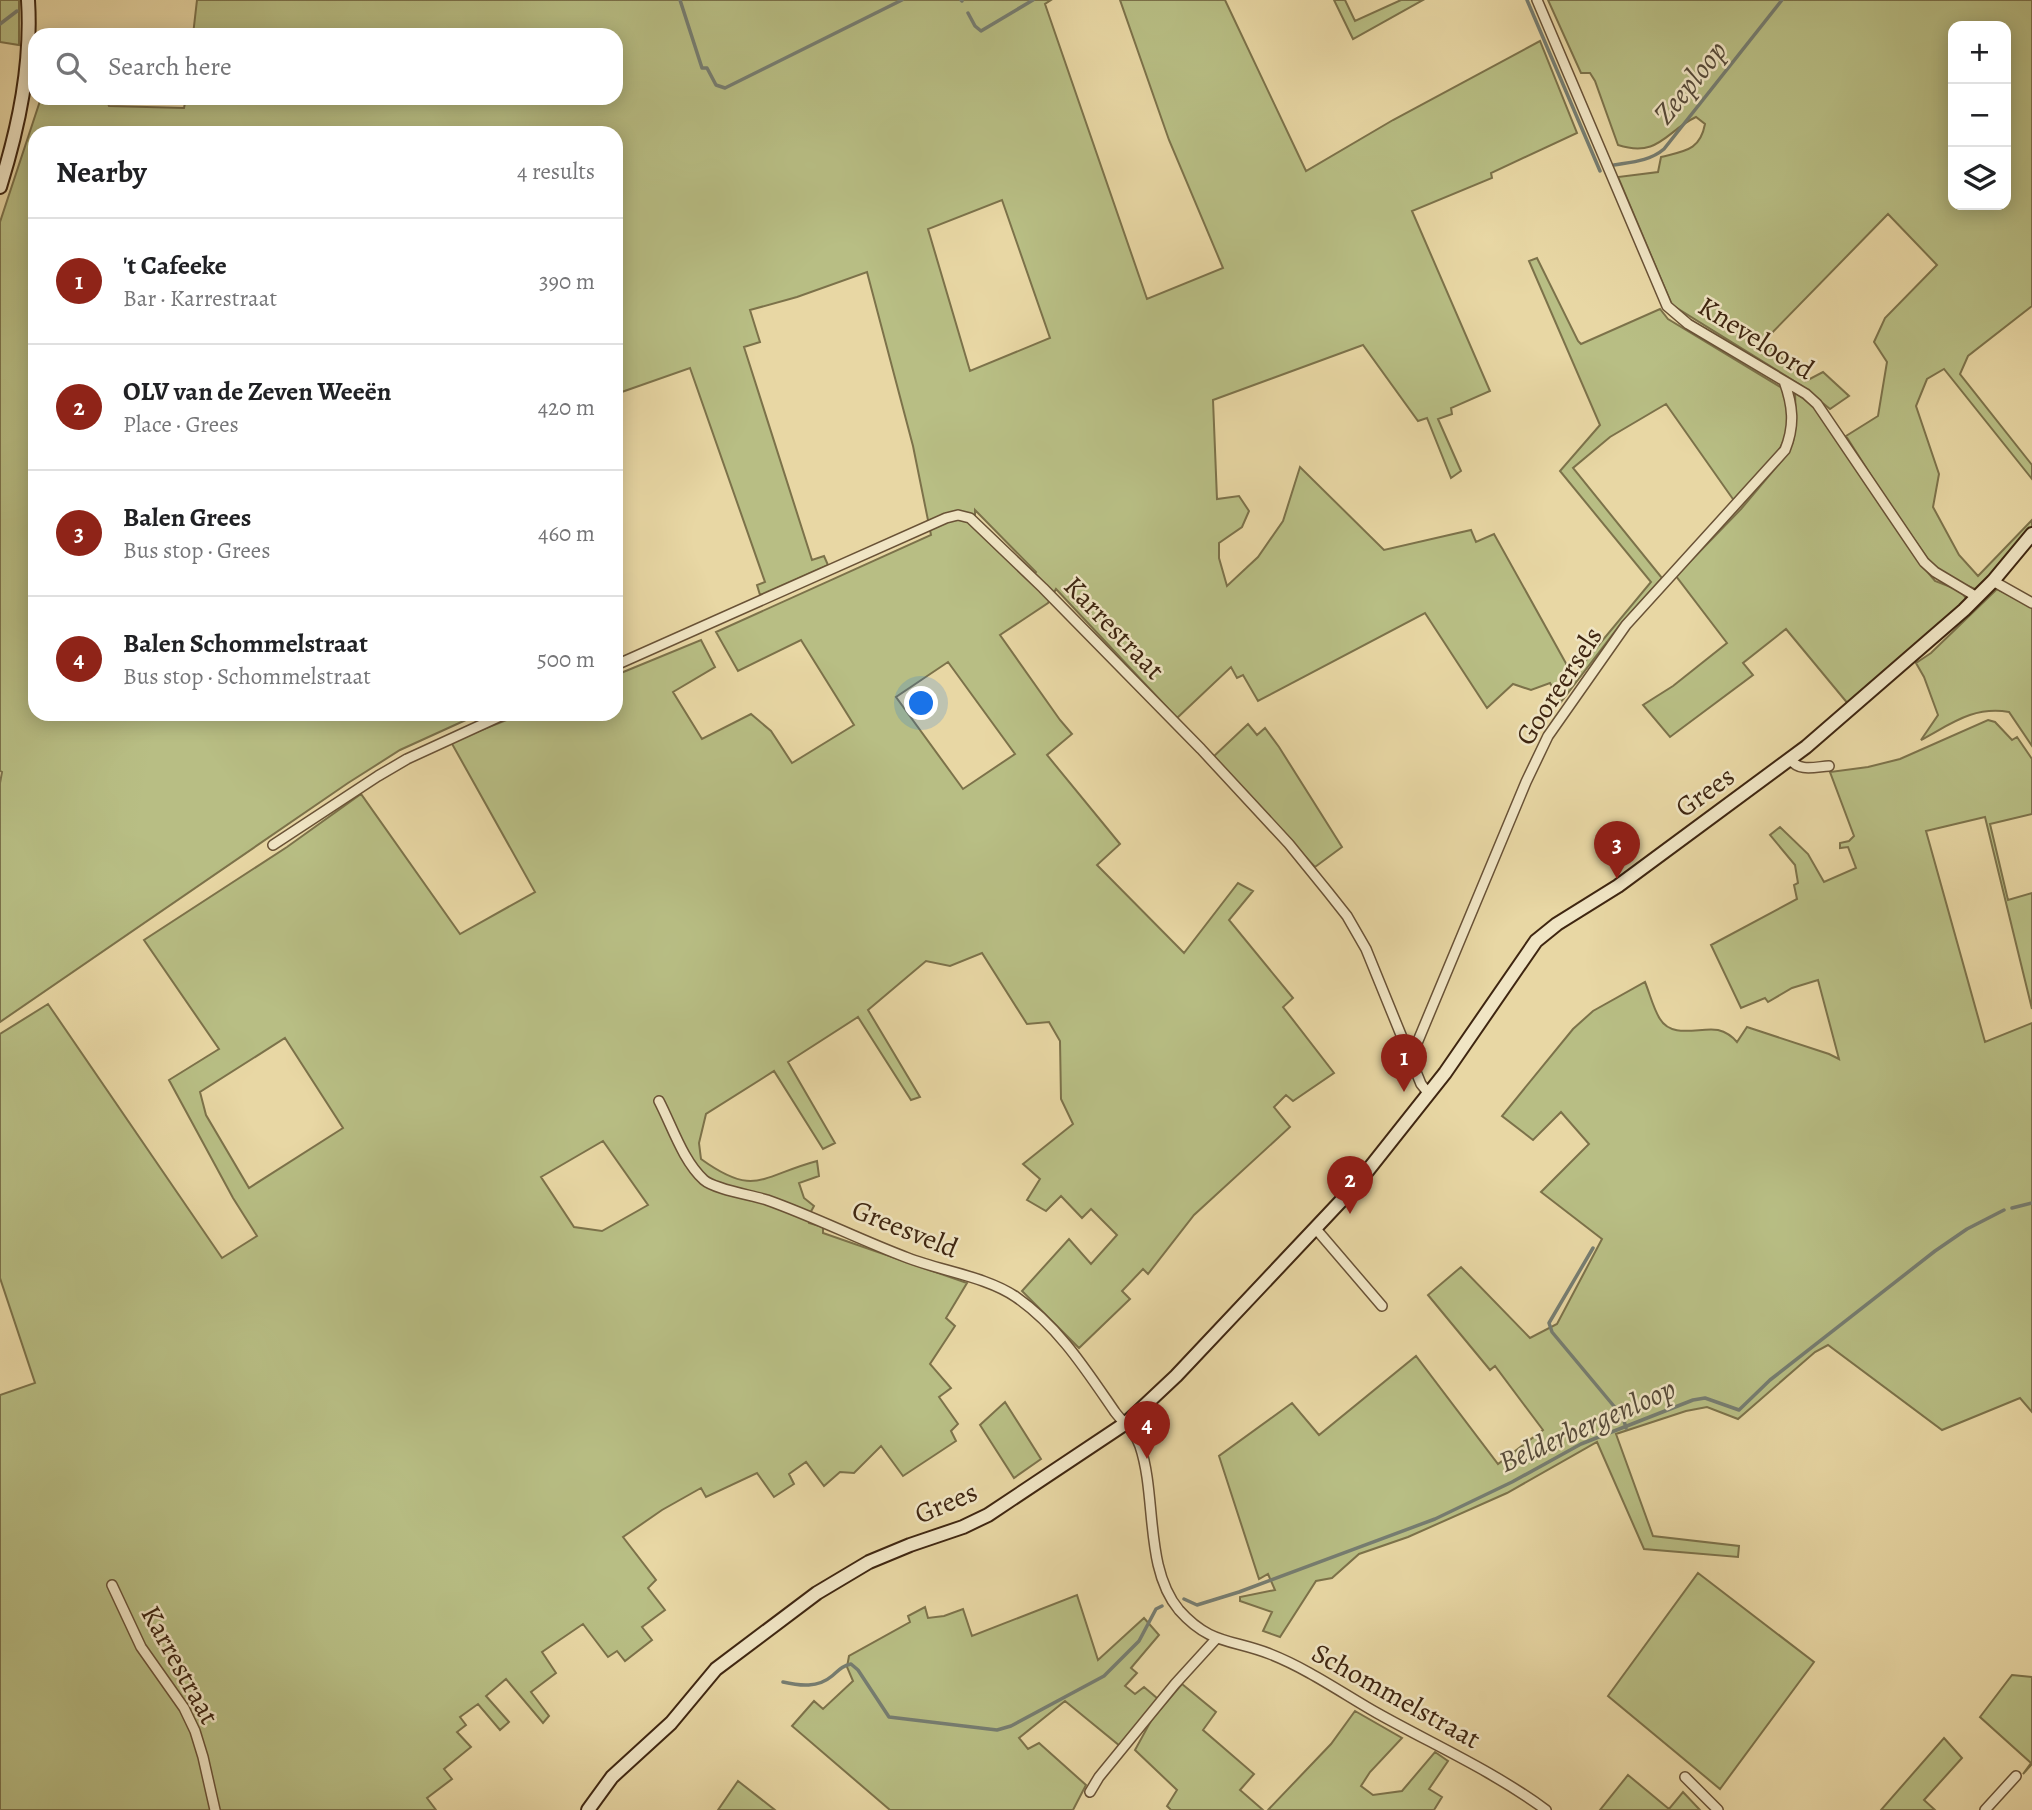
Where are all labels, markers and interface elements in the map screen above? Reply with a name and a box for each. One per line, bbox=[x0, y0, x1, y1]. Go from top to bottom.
map controls bbox=[1948, 21, 2011, 210]
button: + bbox=[1948, 21, 2011, 84]
search box bbox=[28, 28, 623, 105]
water label: Zeeploop bbox=[1644, 32, 1736, 132]
icon: search bbox=[52, 48, 90, 86]
text: Search here bbox=[108, 49, 232, 84]
button: − bbox=[1948, 84, 2011, 147]
button: layers bbox=[1948, 147, 2011, 210]
text: Nearby bbox=[56, 152, 147, 192]
text: 4 results bbox=[517, 156, 595, 187]
text: 't Cafeeke bbox=[123, 248, 227, 283]
text: 1 bbox=[75, 266, 83, 297]
text: 390 m bbox=[539, 266, 595, 297]
text: Bar · Karrestraat bbox=[123, 283, 277, 314]
street label: Kneveloord bbox=[1691, 287, 1822, 389]
text: OLV van de Zeven Weeën bbox=[123, 374, 391, 409]
text: 2 bbox=[73, 392, 85, 423]
text: 420 m bbox=[538, 392, 595, 423]
text: Place · Grees bbox=[123, 409, 239, 440]
text: Balen Grees bbox=[123, 500, 251, 535]
text: 3 bbox=[74, 518, 84, 549]
text: 460 m bbox=[538, 518, 595, 549]
text: Bus stop · Grees bbox=[123, 535, 270, 566]
street label: Karrestraat bbox=[1055, 568, 1173, 688]
street label: Gooreersels bbox=[1507, 619, 1611, 753]
text: Balen Schommelstraat bbox=[123, 626, 368, 661]
text: 4 bbox=[74, 644, 84, 675]
text: 500 m bbox=[537, 644, 595, 675]
text: Bus stop · Schommelstraat bbox=[123, 661, 371, 692]
your location bbox=[904, 686, 938, 720]
street label: Grees bbox=[1668, 758, 1742, 826]
pin: 3 bbox=[1594, 821, 1640, 879]
pin: 1 bbox=[1381, 1034, 1427, 1092]
pin: 2 bbox=[1327, 1156, 1373, 1214]
street label: Greesveld bbox=[846, 1191, 965, 1268]
water label: Belderbergenloop bbox=[1492, 1368, 1682, 1482]
pin: 4 bbox=[1124, 1401, 1170, 1459]
street label: Grees bbox=[909, 1473, 983, 1533]
street label: Karrestraat bbox=[132, 1599, 228, 1731]
street label: Schommelstraat bbox=[1305, 1634, 1487, 1758]

